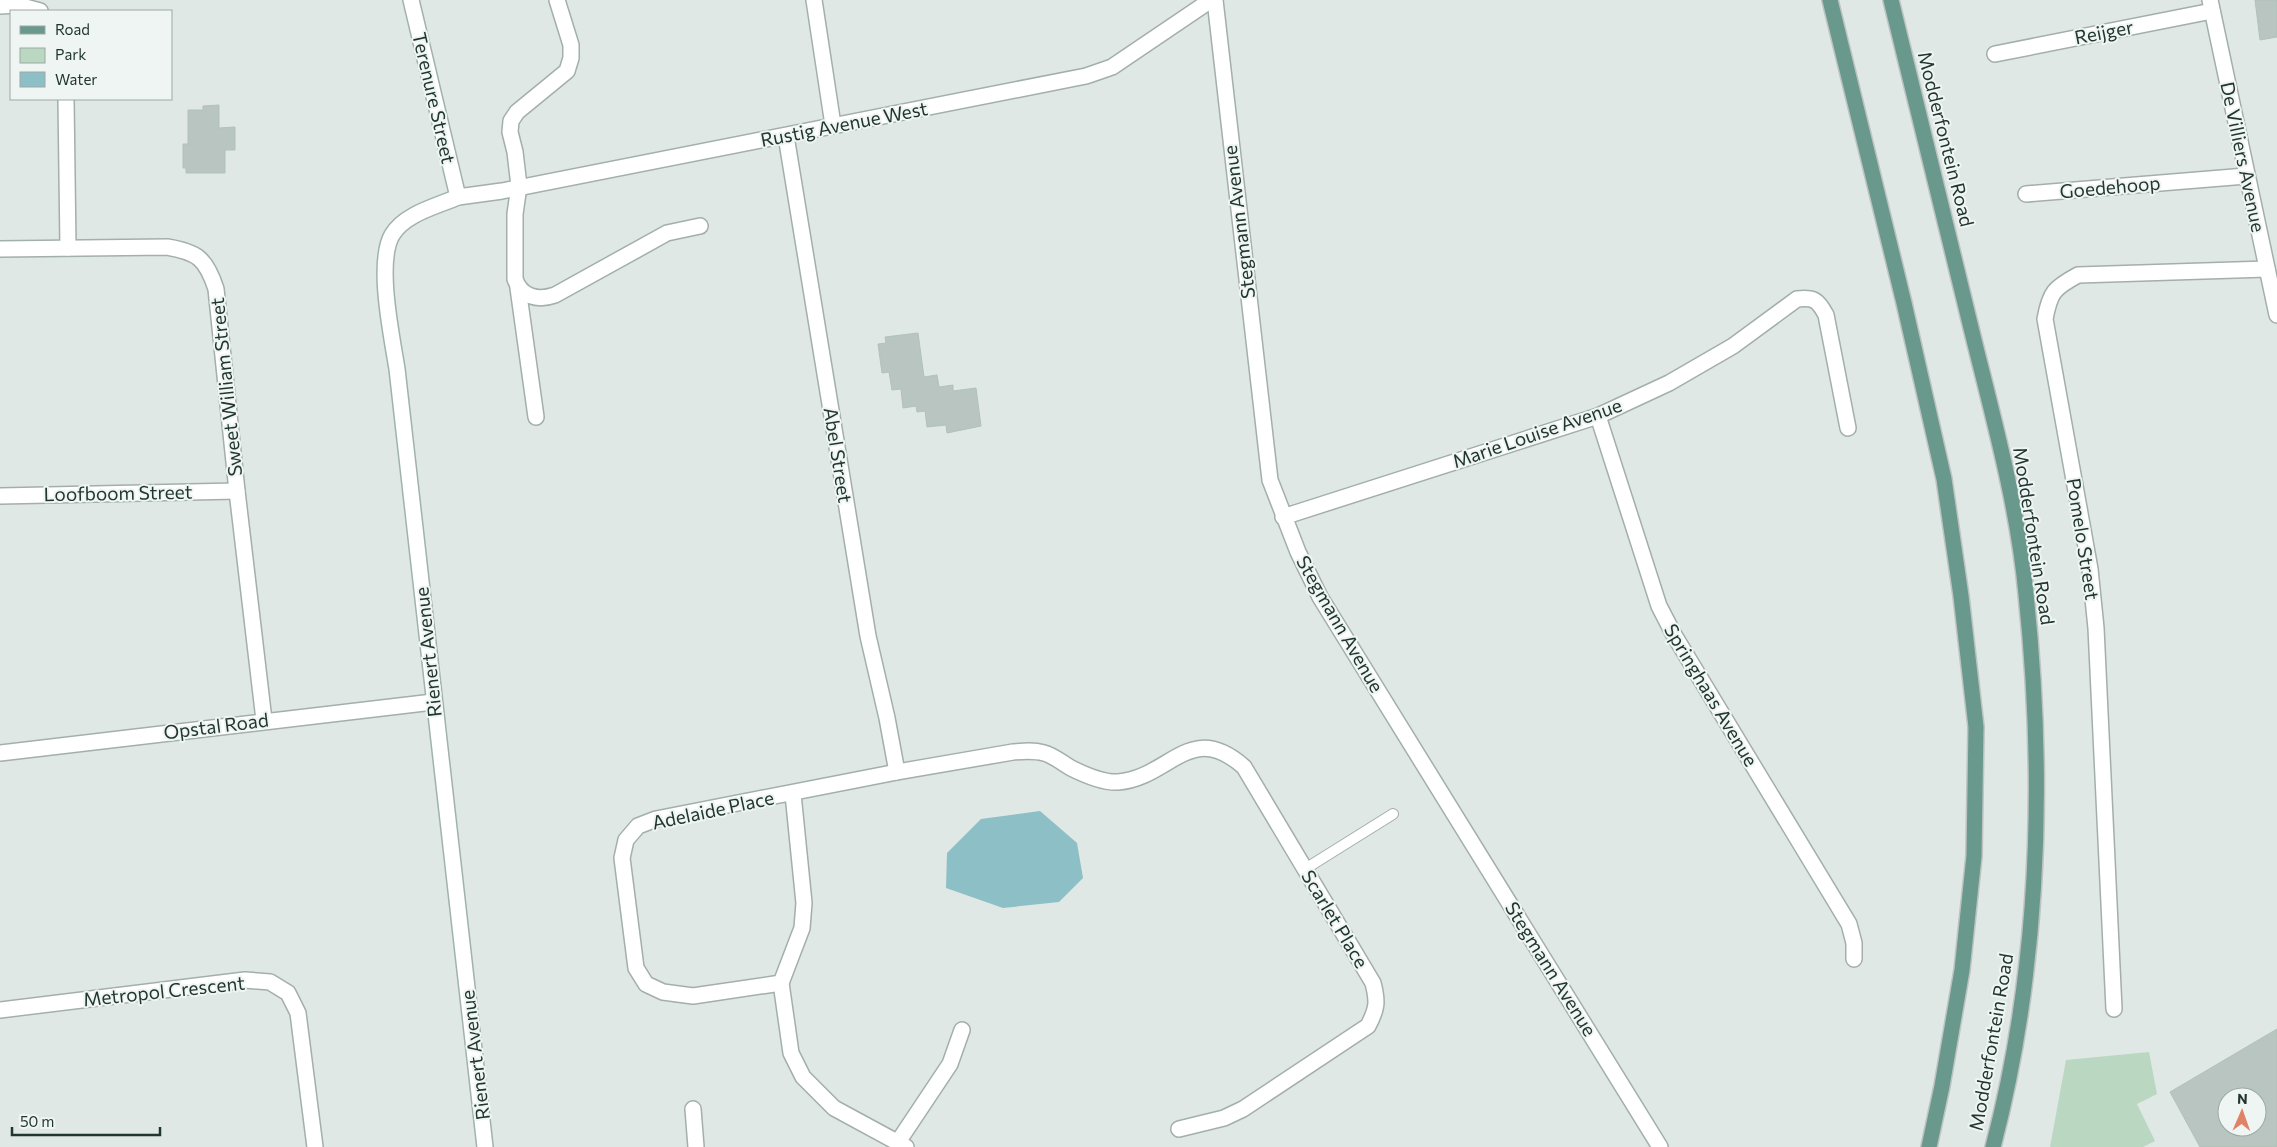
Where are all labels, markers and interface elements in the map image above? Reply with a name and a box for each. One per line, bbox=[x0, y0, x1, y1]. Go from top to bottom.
legend bbox=[10, 10, 172, 100]
street label: Reijger bbox=[2072, 14, 2136, 48]
text: Road bbox=[55, 20, 90, 38]
street label: Terenure Street bbox=[408, 30, 461, 166]
text: Park bbox=[55, 45, 86, 63]
street label: Modderfontein Road bbox=[1914, 49, 1979, 229]
text: Water bbox=[55, 70, 97, 88]
street label: De Villiers Avenue bbox=[2216, 80, 2271, 234]
street label: Rustig Avenue West bbox=[758, 96, 930, 151]
street label: Stegmann Avenue bbox=[1218, 144, 1259, 300]
street label: Goedehoop bbox=[2059, 171, 2161, 202]
street label: Sweet William Street bbox=[205, 296, 246, 478]
street label: Marie Louise Avenue bbox=[1449, 393, 1624, 472]
street label: Abel Street bbox=[820, 405, 857, 505]
street label: Modderfontein Road bbox=[2009, 445, 2060, 627]
street label: Pomelo Street bbox=[2063, 476, 2105, 602]
street label: Loofboom Street bbox=[43, 480, 193, 505]
street label: Stegmann Avenue bbox=[1292, 551, 1389, 696]
street label: Rienert Avenue bbox=[409, 586, 446, 718]
street label: Springhaas Avenue bbox=[1660, 619, 1763, 770]
street label: Opstal Road bbox=[162, 708, 270, 743]
street label: Adelaide Place bbox=[650, 785, 776, 834]
street label: Scarlet Place bbox=[1297, 866, 1374, 972]
street label: Stegmann Avenue bbox=[1501, 897, 1602, 1040]
street label: Modderfontein Road bbox=[1964, 951, 2017, 1132]
street label: Metropol Crescent bbox=[82, 971, 246, 1010]
street label: Rienert Avenue bbox=[455, 989, 494, 1121]
north arrow bbox=[2217, 1087, 2267, 1137]
text: N bbox=[2237, 1090, 2248, 1107]
scale bar bbox=[12, 1104, 160, 1136]
text: 50 m bbox=[20, 1112, 54, 1130]

